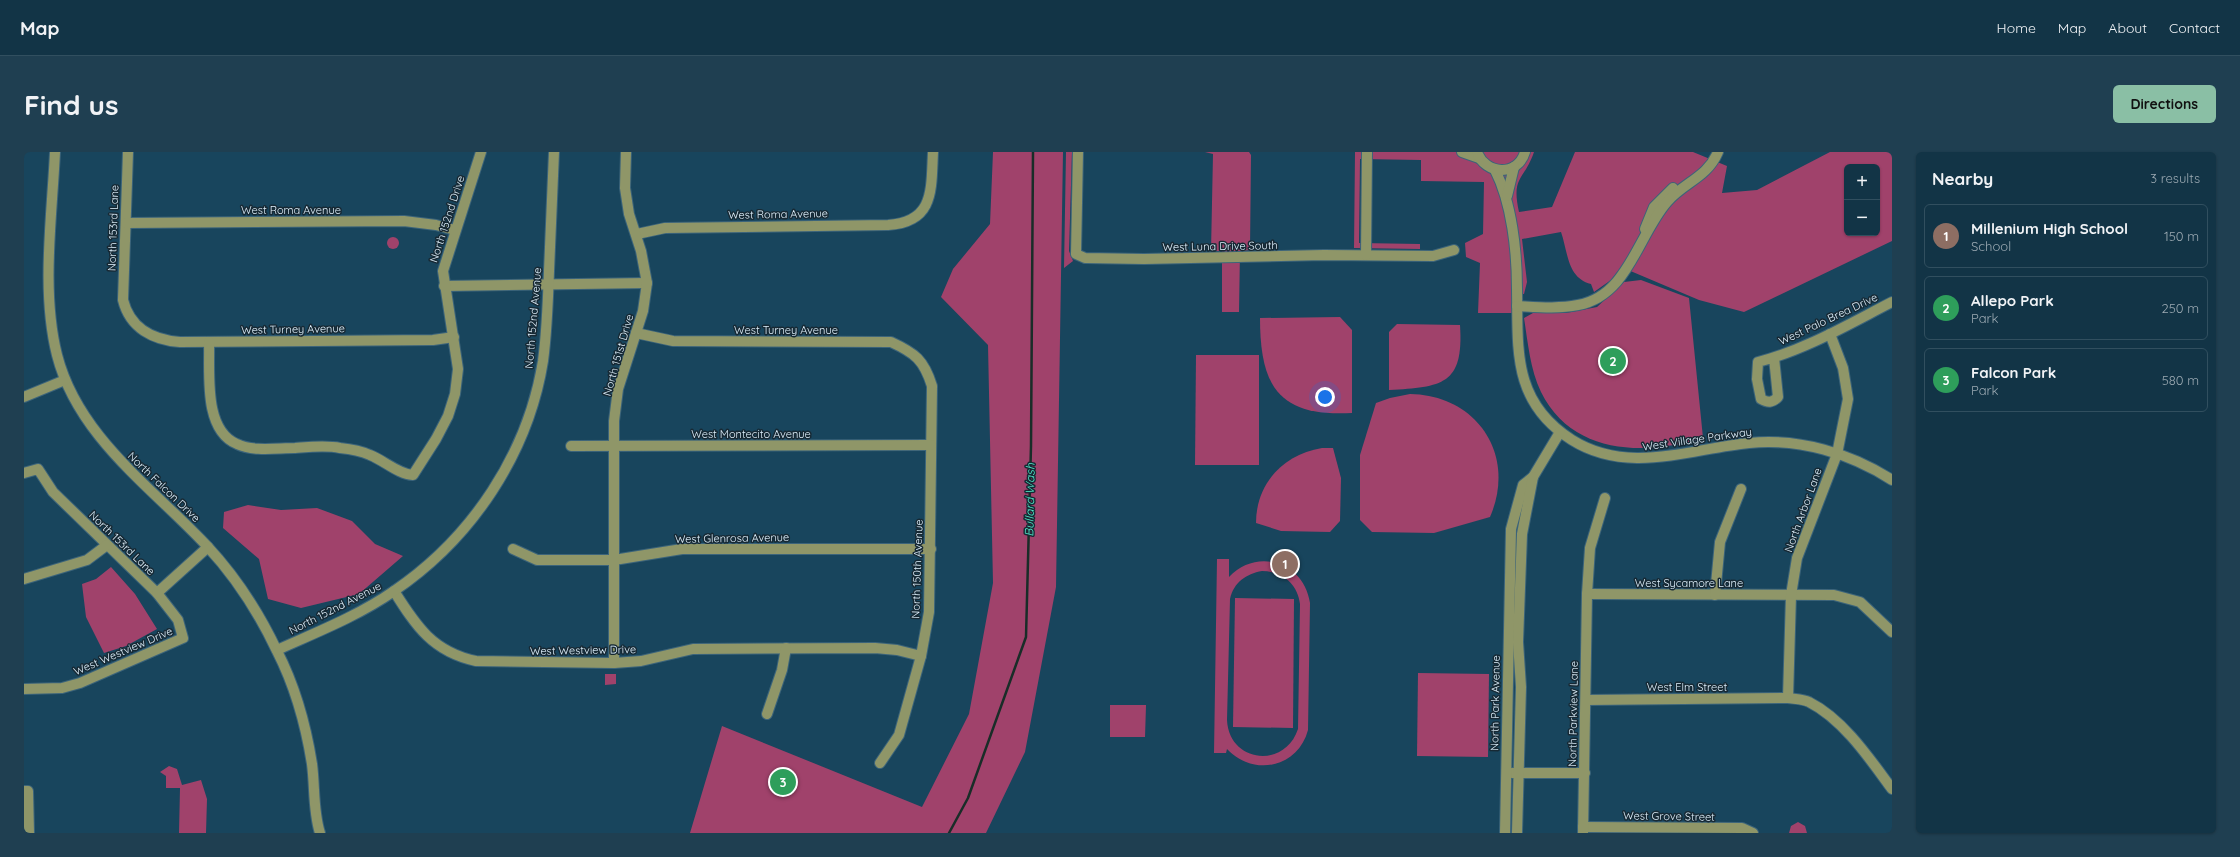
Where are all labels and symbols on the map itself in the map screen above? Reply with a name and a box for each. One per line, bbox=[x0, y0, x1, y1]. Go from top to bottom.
street label: North 152nd Drive bbox=[426, 174, 468, 264]
street label: North 153rd Lane bbox=[104, 185, 122, 271]
street label: West Roma Avenue bbox=[241, 203, 341, 217]
street label: West Roma Avenue bbox=[728, 206, 828, 222]
street label: West Luna Drive South bbox=[1162, 238, 1278, 254]
street label: North 152nd Avenue bbox=[522, 267, 544, 369]
street label: West Palo Brea Drive bbox=[1776, 290, 1880, 348]
street label: North 151st Drive bbox=[600, 313, 636, 397]
street label: West Turney Avenue bbox=[241, 321, 345, 337]
street label: West Turney Avenue bbox=[734, 323, 838, 337]
pin: 2 bbox=[1600, 346, 1626, 376]
your location bbox=[1315, 387, 1335, 407]
street label: West Village Parkway bbox=[1641, 424, 1753, 454]
street label: West Montecito Avenue bbox=[691, 427, 811, 441]
street label: North Falcon Drive bbox=[125, 449, 203, 525]
water label: Bullard Wash bbox=[1021, 463, 1038, 537]
street label: North Arbor Lane bbox=[1781, 466, 1825, 554]
street label: North 153rd Lane bbox=[86, 508, 158, 578]
street label: North 150th Avenue bbox=[908, 519, 926, 619]
street label: West Glenrosa Avenue bbox=[675, 530, 789, 546]
pin: 1 bbox=[1272, 549, 1298, 579]
street label: West Sycamore Lane bbox=[1635, 576, 1743, 590]
street label: North 152nd Avenue bbox=[287, 579, 383, 637]
street label: West Westview Drive bbox=[71, 624, 175, 678]
street label: West Westview Drive bbox=[530, 642, 636, 658]
street label: North Park Avenue bbox=[1487, 655, 1503, 751]
street label: North Parkview Lane bbox=[1565, 661, 1581, 767]
street label: West Elm Street bbox=[1647, 680, 1727, 694]
pin: 3 bbox=[770, 767, 796, 797]
street label: West Grove Street bbox=[1623, 808, 1715, 824]

